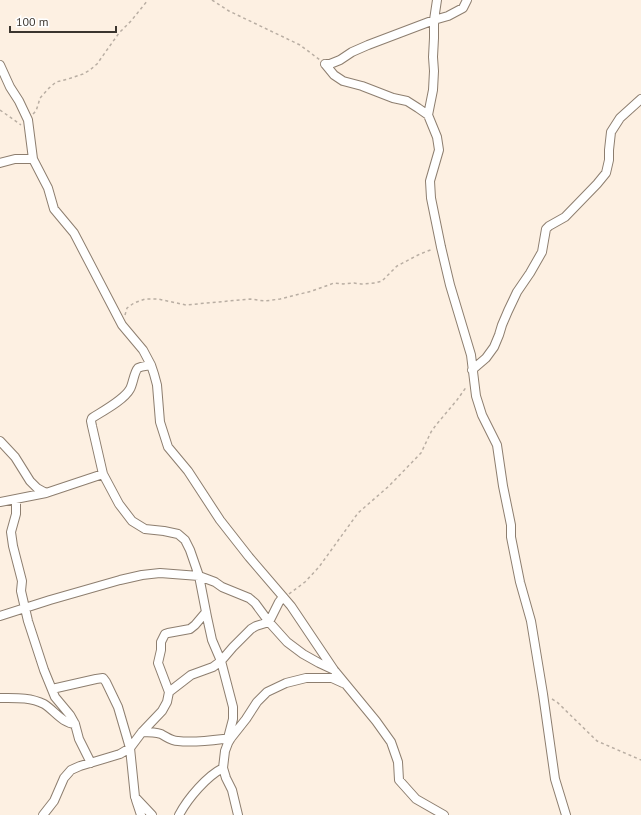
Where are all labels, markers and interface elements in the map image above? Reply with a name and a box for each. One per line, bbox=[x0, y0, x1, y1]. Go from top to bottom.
scale bar bbox=[10, 8, 116, 34]
text: 100 m bbox=[16, 14, 49, 29]

